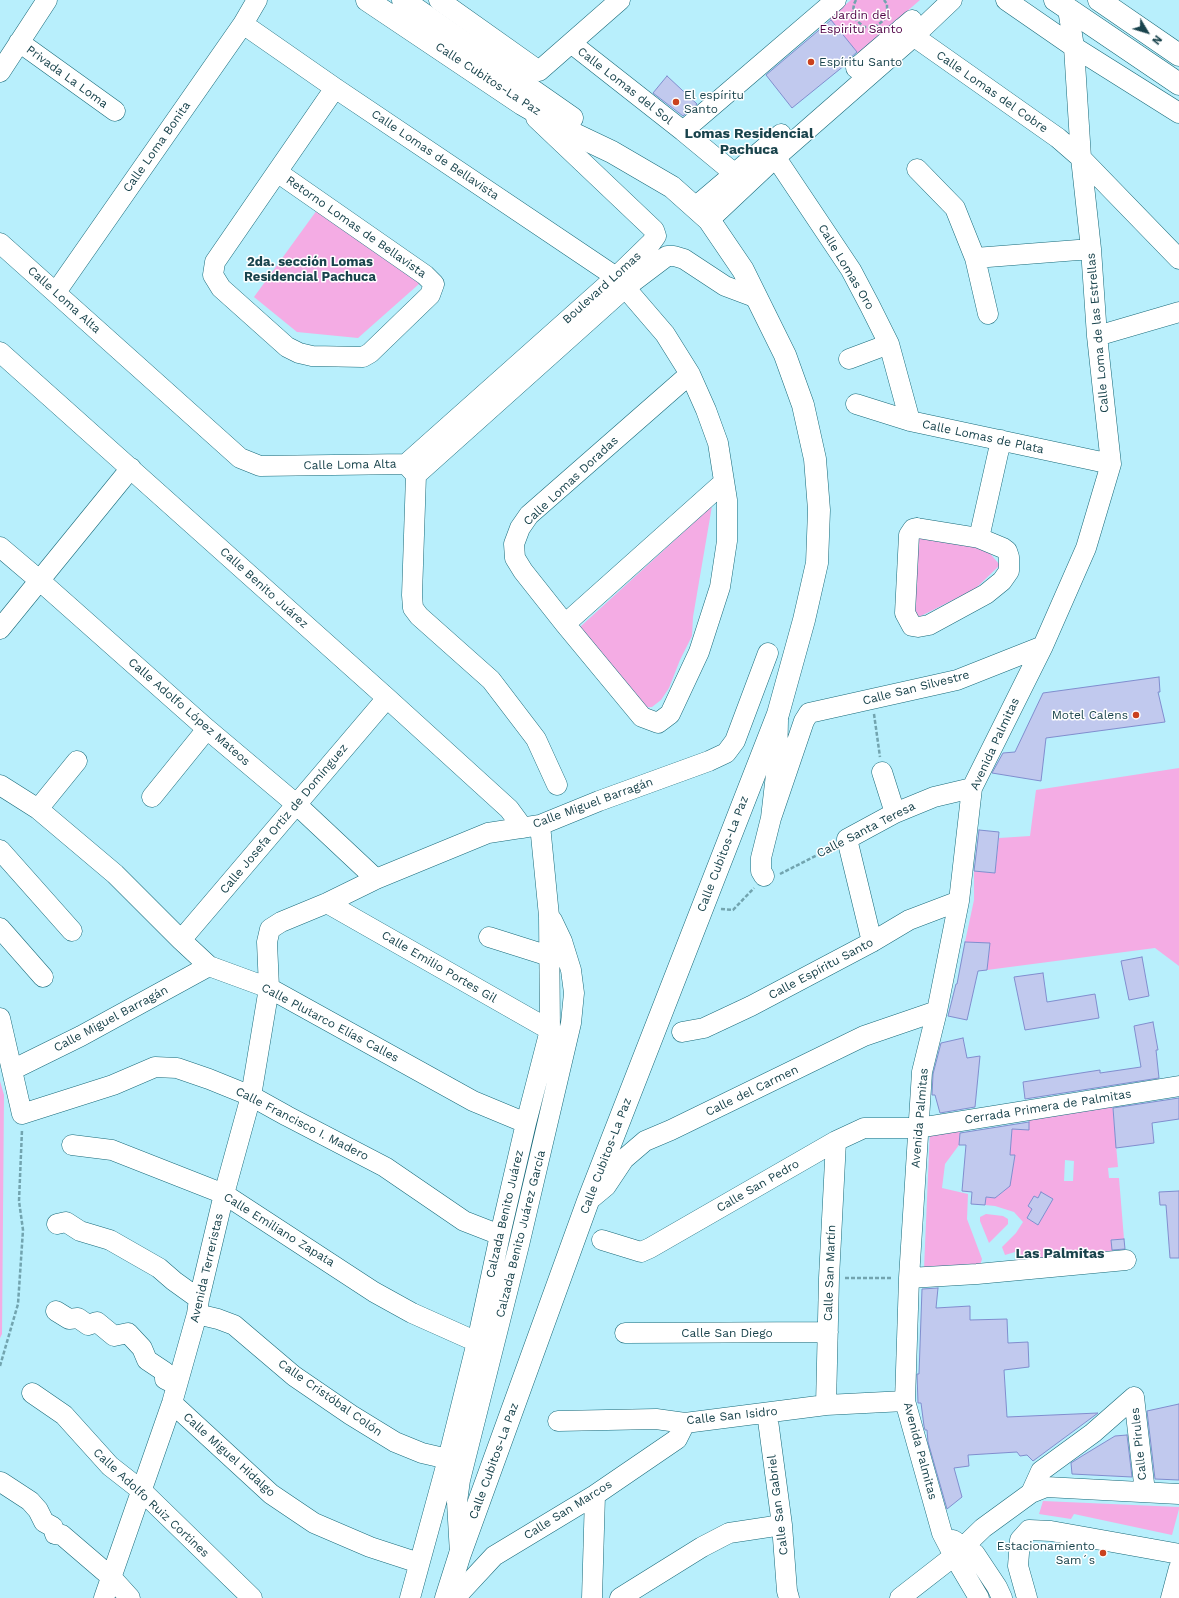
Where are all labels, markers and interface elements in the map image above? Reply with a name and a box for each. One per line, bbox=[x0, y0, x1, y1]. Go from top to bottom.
park label: Jardin del Espiritu Santo bbox=[819, 8, 903, 36]
north arrow bbox=[1127, 12, 1167, 52]
text: N bbox=[1149, 32, 1164, 47]
street label: Calle Cubitos-La Paz bbox=[433, 39, 543, 119]
street label: Privada La Loma bbox=[23, 43, 111, 111]
street label: Calle Lomas del Sol bbox=[574, 44, 676, 128]
street label: Calle Lomas del Cobre bbox=[933, 48, 1051, 136]
place label: Espíritu Santo bbox=[819, 55, 902, 69]
marker: Espíritu Santo bbox=[806, 57, 816, 67]
place label: El espíritu Santo bbox=[684, 88, 744, 116]
marker: El espíritu Santo bbox=[671, 97, 681, 107]
street label: Calle Loma Bonita bbox=[120, 99, 194, 195]
street label: Calle Lomas de Bellavista bbox=[368, 107, 502, 203]
district label: Lomas Residencial Pachuca bbox=[685, 126, 813, 158]
street label: Retorno Lomas de Bellavista bbox=[283, 173, 429, 281]
street label: Calle Lomas Oro bbox=[815, 222, 877, 312]
street label: Boulevard Lomas bbox=[560, 249, 644, 327]
street label: Calle Loma de las Estrellas bbox=[1084, 252, 1112, 414]
district label: 2da. sección Lomas Residencial Pachuca bbox=[244, 254, 376, 285]
street label: Calle Loma Alta bbox=[25, 264, 103, 336]
street label: Calle Lomas de Plata bbox=[921, 417, 1045, 457]
street label: Calle Lomas Doradas bbox=[521, 433, 621, 529]
street label: Calle Loma Alta bbox=[303, 457, 397, 473]
street label: Calle Benito Juárez bbox=[217, 545, 311, 631]
street label: Calle Adolfo López Mateos bbox=[125, 655, 253, 769]
street label: Calle San Silvestre bbox=[861, 668, 971, 708]
street label: Avenida Palmitas bbox=[967, 696, 1023, 792]
place label: Motel Calens bbox=[1052, 708, 1128, 722]
marker: Motel Calens bbox=[1131, 710, 1141, 720]
street label: Calle Josefa Ortiz de Domínguez bbox=[217, 741, 351, 897]
street label: Calle Miguel Barragán bbox=[531, 775, 655, 831]
street label: Calle Cubitos-La Paz bbox=[694, 794, 752, 914]
street label: Calle Santa Teresa bbox=[814, 799, 918, 861]
street label: Calle Emilio Portes Gil bbox=[379, 928, 499, 1006]
street label: Calle Espíritu Santo bbox=[766, 935, 876, 1003]
street label: Calle Plutarco Elías Calles bbox=[259, 981, 401, 1065]
street label: Calle Miguel Barragán bbox=[52, 983, 170, 1055]
street label: Calle del Carmen bbox=[703, 1062, 801, 1120]
street label: Avenida Palmitas bbox=[908, 1067, 932, 1169]
street label: Calle Francisco I. Madero bbox=[233, 1084, 371, 1164]
street label: Cerrada Primera de Palmitas bbox=[964, 1087, 1132, 1127]
street label: Calle Cubitos-La Paz bbox=[577, 1096, 635, 1216]
street label: Calzada Benito Juárez bbox=[483, 1149, 527, 1279]
street label: Calzada Benito Juárez García bbox=[493, 1149, 549, 1319]
street label: Calle San Pedro bbox=[714, 1157, 802, 1215]
street label: Calle Emiliano Zapata bbox=[221, 1190, 337, 1270]
street label: Avenida Terreristas bbox=[187, 1212, 227, 1324]
street label: Calle San Martín bbox=[821, 1225, 839, 1321]
district label: Las Palmitas bbox=[1015, 1246, 1105, 1262]
street label: Calle San Diego bbox=[681, 1326, 773, 1340]
street label: Calle Cristóbal Colón bbox=[275, 1357, 385, 1439]
street label: Calle Cubitos-La Paz bbox=[466, 1401, 522, 1521]
street label: Avenida Palmitas bbox=[900, 1401, 940, 1501]
street label: Calle San Isidro bbox=[686, 1404, 778, 1428]
street label: Calle Pirules bbox=[1128, 1407, 1150, 1481]
street label: Calle Miguel Hidalgo bbox=[180, 1410, 278, 1500]
street label: Calle Adolfo Ruiz Cortines bbox=[90, 1445, 212, 1561]
street label: Calle San Gabriel bbox=[765, 1454, 791, 1556]
street label: Calle San Marcos bbox=[521, 1477, 615, 1543]
place label: Estacionamiento Sam´s bbox=[997, 1539, 1095, 1567]
marker: Estacionamiento Sam´s bbox=[1098, 1548, 1108, 1558]

